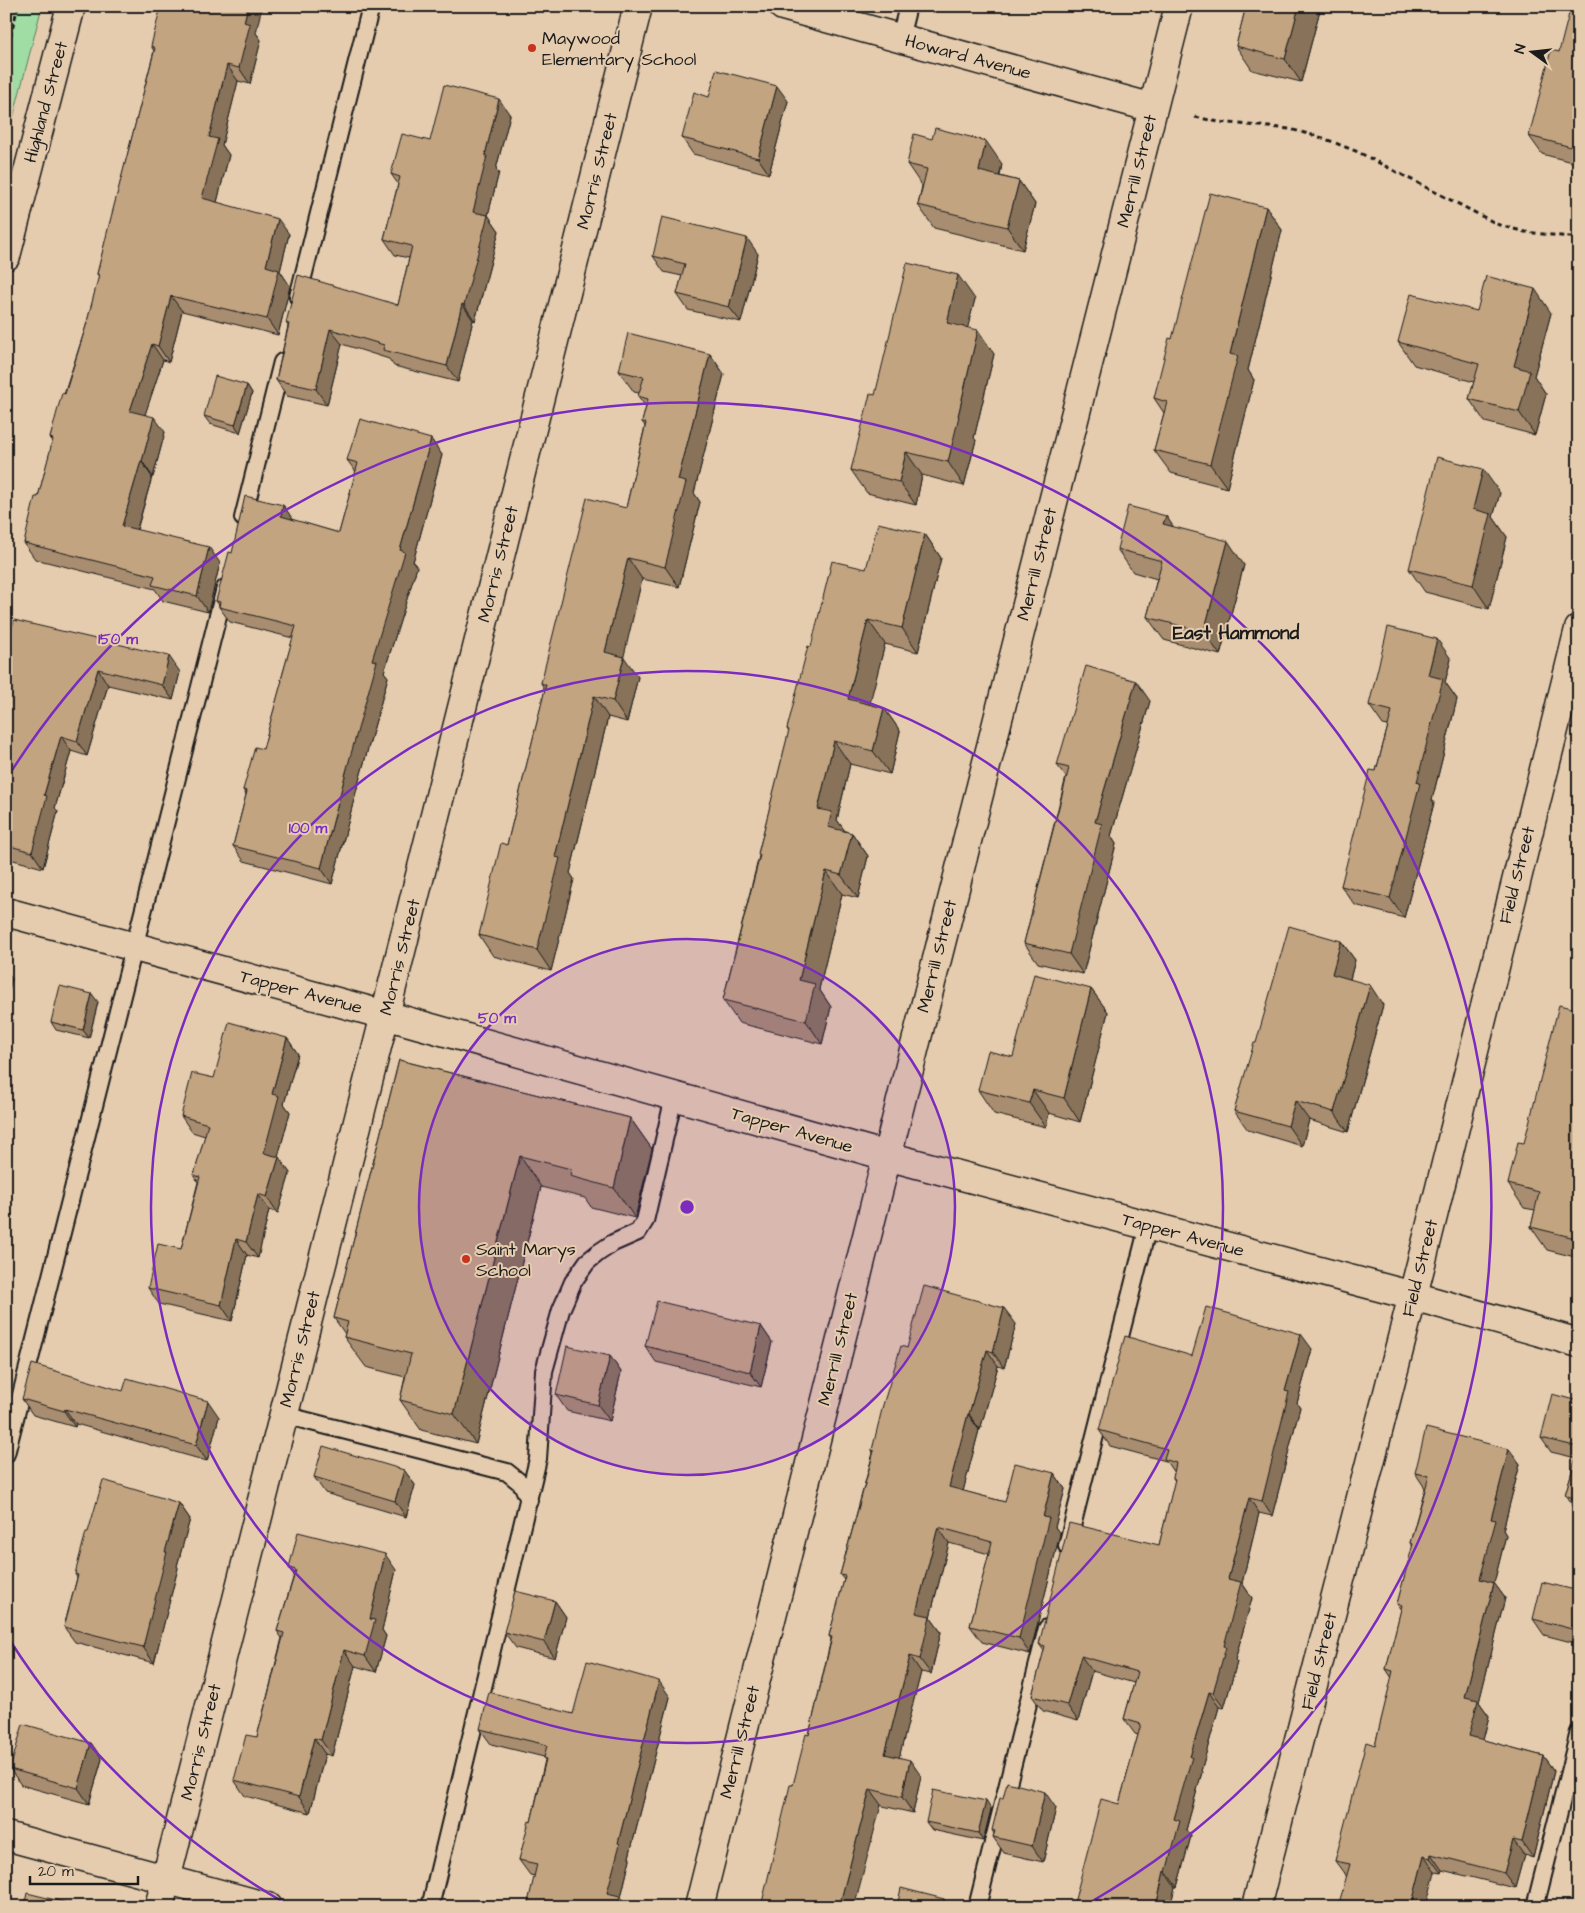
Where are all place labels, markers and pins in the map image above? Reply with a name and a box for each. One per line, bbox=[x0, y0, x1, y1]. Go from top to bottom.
place label: Maywood Elementary School bbox=[542, 26, 697, 73]
marker: Maywood Elementary School bbox=[526, 42, 538, 54]
centre of rings bbox=[678, 1198, 696, 1216]
place label: Saint Marys School bbox=[476, 1237, 576, 1283]
marker: Saint Marys School bbox=[460, 1253, 472, 1265]

